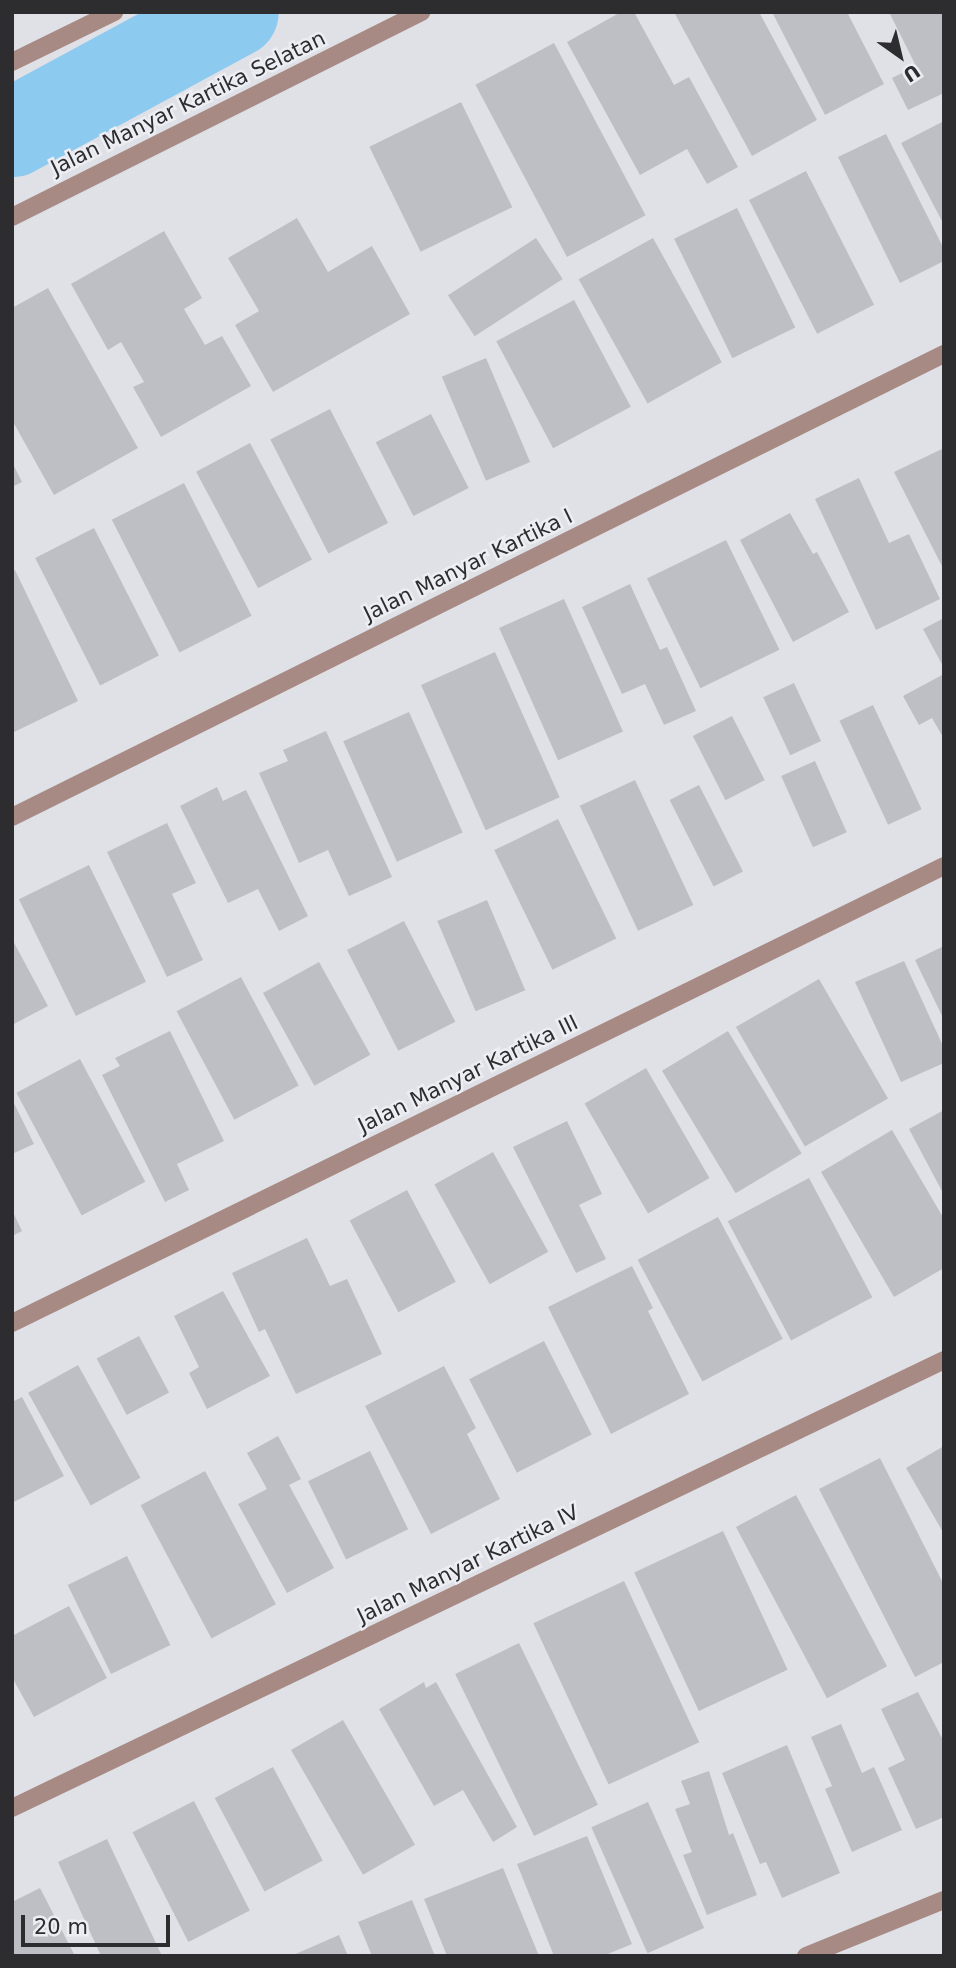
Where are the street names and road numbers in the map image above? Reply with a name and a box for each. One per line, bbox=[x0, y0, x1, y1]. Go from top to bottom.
street label: Jalan Manyar Kartika Selatan bbox=[47, 25, 329, 181]
street label: Jalan Manyar Kartika I bbox=[359, 503, 577, 627]
street label: Jalan Manyar Kartika III bbox=[354, 1010, 582, 1138]
street label: Jalan Manyar Kartika IV bbox=[353, 1499, 583, 1629]

